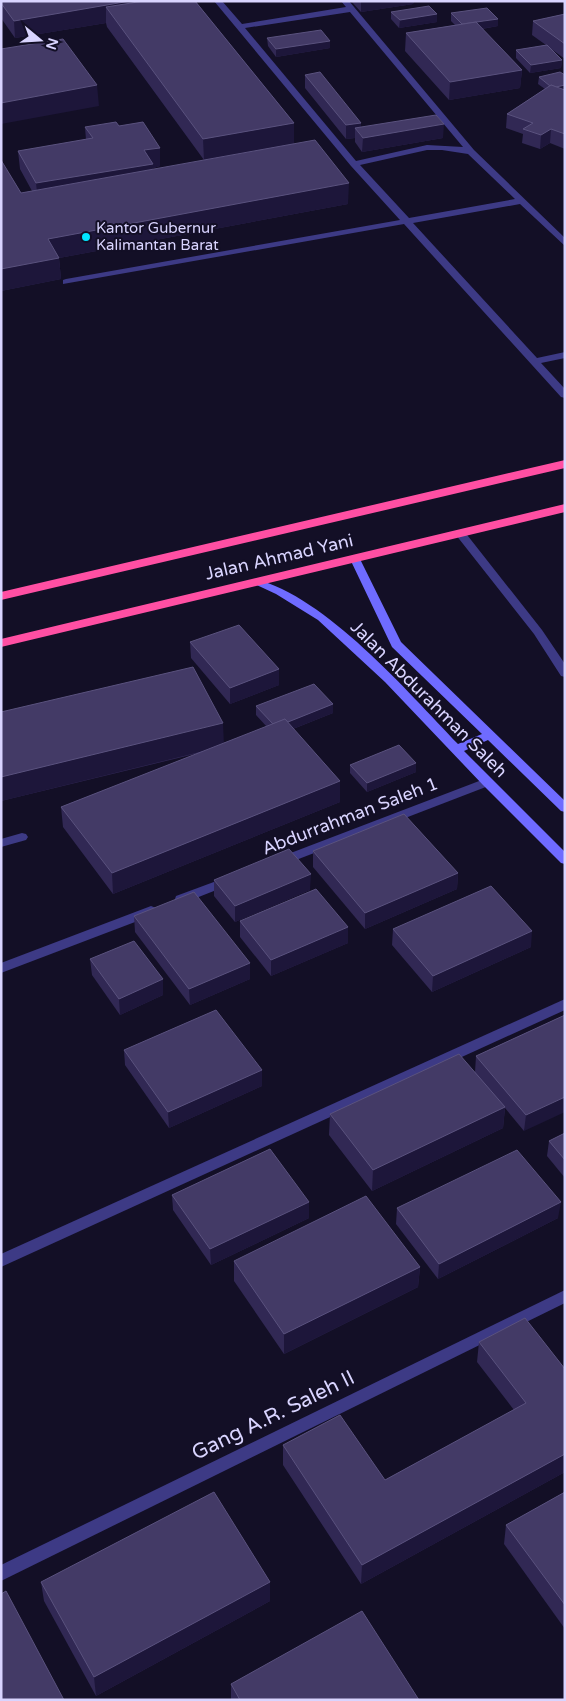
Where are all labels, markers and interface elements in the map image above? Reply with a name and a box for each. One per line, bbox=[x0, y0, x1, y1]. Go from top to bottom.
north arrow bbox=[15, 15, 65, 65]
text: N bbox=[42, 36, 62, 52]
place label: Kantor Gubernur Kalimantan Barat bbox=[96, 219, 219, 254]
marker: Kantor Gubernur Kalimantan Barat bbox=[80, 231, 92, 243]
street label: Jalan Ahmad Yani bbox=[203, 529, 355, 585]
street label: Jalan Abdurahman Saleh bbox=[346, 616, 512, 782]
street label: Abdurrahman Saleh 1 bbox=[259, 772, 441, 860]
street label: Gang A.R. Saleh II bbox=[188, 1365, 359, 1466]

